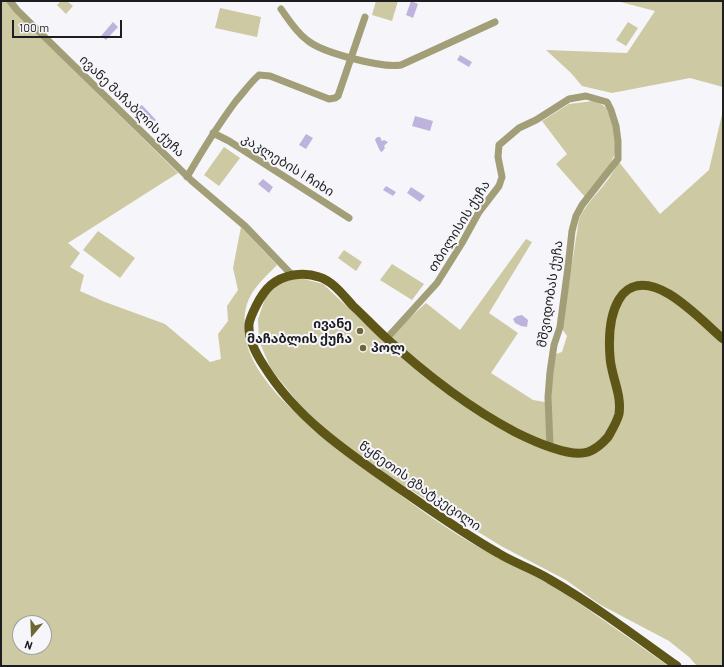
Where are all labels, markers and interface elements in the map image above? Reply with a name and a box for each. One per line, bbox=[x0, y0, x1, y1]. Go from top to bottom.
scale bar bbox=[14, 12, 124, 38]
text: 100 m bbox=[19, 20, 49, 34]
street label: ივანე მაჩაბლის ქუჩა bbox=[76, 52, 188, 160]
street label: კაკლების I ჩიხი bbox=[239, 130, 337, 200]
street label: თბილისის ქუჩა bbox=[425, 178, 493, 274]
street label: მშვიდობას ქუჩა bbox=[534, 239, 566, 349]
place label: ივანე მაჩაბლის ქუჩა bbox=[247, 316, 352, 347]
marker: ივანე მაჩაბლის ქუჩა bbox=[355, 326, 365, 336]
place label: პოლ bbox=[371, 340, 405, 356]
marker: პოლ bbox=[358, 343, 368, 353]
street label: წყნეთის გზატკეცილი bbox=[356, 438, 484, 534]
north arrow bbox=[12, 615, 52, 655]
text: N bbox=[23, 639, 34, 653]

